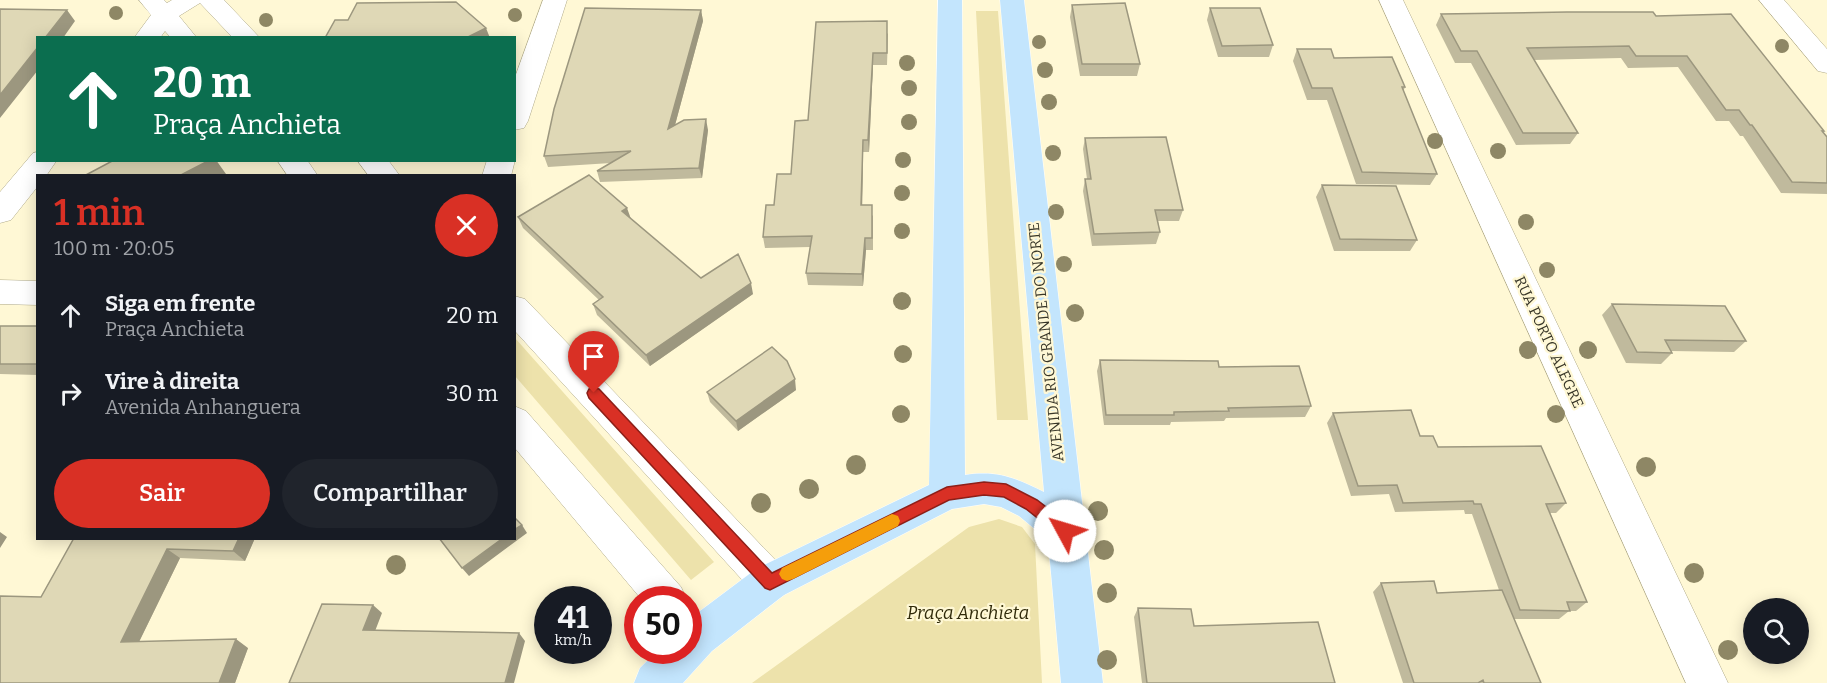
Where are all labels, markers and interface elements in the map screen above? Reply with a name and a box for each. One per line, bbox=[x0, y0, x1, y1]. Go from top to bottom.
text: 20 m bbox=[153, 58, 251, 108]
icon: ahead bbox=[54, 60, 132, 138]
text: Praça Anchieta bbox=[153, 109, 341, 141]
text: 1 min bbox=[54, 191, 145, 235]
button: close bbox=[435, 194, 498, 257]
street label: AVENIDA RIO GRANDE DO NORTE bbox=[1024, 222, 1068, 462]
text: 100 m · 20:05 bbox=[54, 236, 174, 260]
street label: RUA PORTO ALEGRE bbox=[1511, 273, 1587, 411]
text: Siga em frente bbox=[105, 290, 255, 317]
icon: ahead bbox=[54, 299, 87, 332]
text: 20 m bbox=[447, 302, 498, 329]
text: Praça Anchieta bbox=[105, 317, 244, 341]
pin bbox=[568, 331, 619, 393]
icon: arrive bbox=[577, 340, 610, 373]
text: Vire à direita bbox=[105, 368, 239, 395]
icon: right bbox=[54, 377, 87, 410]
text: 30 m bbox=[446, 380, 498, 407]
text: Avenida Anhanguera bbox=[105, 395, 301, 419]
button: Sair bbox=[54, 459, 270, 528]
button: Compartilhar bbox=[282, 459, 498, 528]
position arrow bbox=[1033, 499, 1097, 563]
speed limit sign: 50 bbox=[624, 586, 702, 664]
map controls bbox=[1743, 598, 1809, 664]
button: search bbox=[1743, 598, 1809, 664]
text: 41 bbox=[557, 600, 589, 636]
park label: Praça Anchieta bbox=[907, 602, 1029, 624]
text: km/h bbox=[554, 631, 592, 649]

